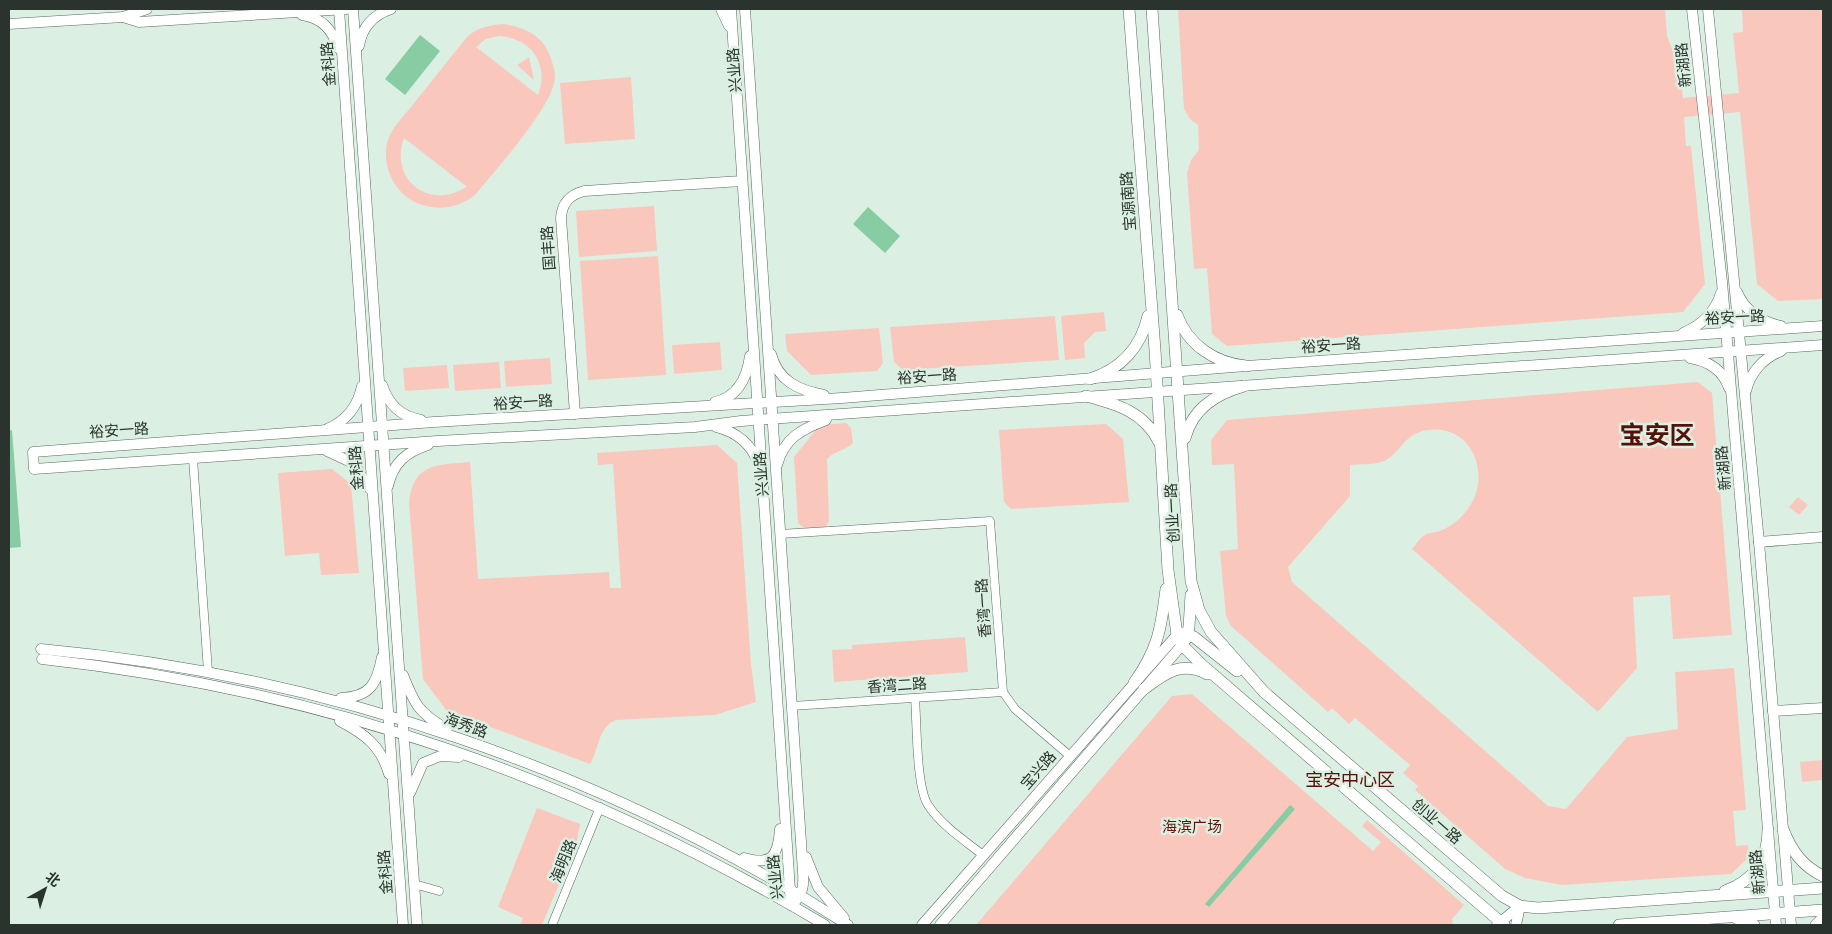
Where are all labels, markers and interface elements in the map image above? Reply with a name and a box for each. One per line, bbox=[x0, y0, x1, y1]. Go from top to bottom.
street label: 金科路 bbox=[317, 41, 339, 87]
street label: 新湖路 bbox=[1671, 42, 1695, 88]
street label: 兴业路 bbox=[723, 47, 745, 93]
street label: 宝源南路 bbox=[1116, 170, 1140, 232]
street label: 国丰路 bbox=[537, 225, 559, 271]
street label: 裕安一路 bbox=[1705, 306, 1765, 328]
street label: 裕安一路 bbox=[1300, 333, 1362, 357]
street label: 裕安一路 bbox=[896, 364, 958, 388]
street label: 裕安一路 bbox=[492, 390, 554, 414]
street label: 裕安一路 bbox=[88, 418, 150, 442]
district label: 宝安区 bbox=[1619, 418, 1695, 451]
street label: 金科路 bbox=[345, 445, 367, 491]
street label: 新湖路 bbox=[1712, 445, 1734, 491]
street label: 兴业路 bbox=[750, 451, 772, 497]
street label: 创业一路 bbox=[1161, 483, 1183, 543]
street label: 香湾一路 bbox=[971, 577, 995, 639]
street label: 香湾二路 bbox=[866, 673, 928, 697]
street label: 海秀路 bbox=[442, 708, 490, 742]
street label: 宝兴路 bbox=[1016, 747, 1060, 793]
district label: 宝安中心区 bbox=[1305, 768, 1395, 791]
street label: 创业一路 bbox=[1408, 794, 1466, 848]
park label: 海滨广场 bbox=[1162, 817, 1222, 836]
street label: 海明路 bbox=[546, 837, 580, 885]
street label: 金科路 bbox=[374, 849, 396, 895]
street label: 新湖路 bbox=[1746, 849, 1768, 895]
street label: 兴业路 bbox=[763, 854, 787, 900]
north arrow bbox=[20, 864, 70, 914]
text: 北 bbox=[42, 867, 64, 890]

